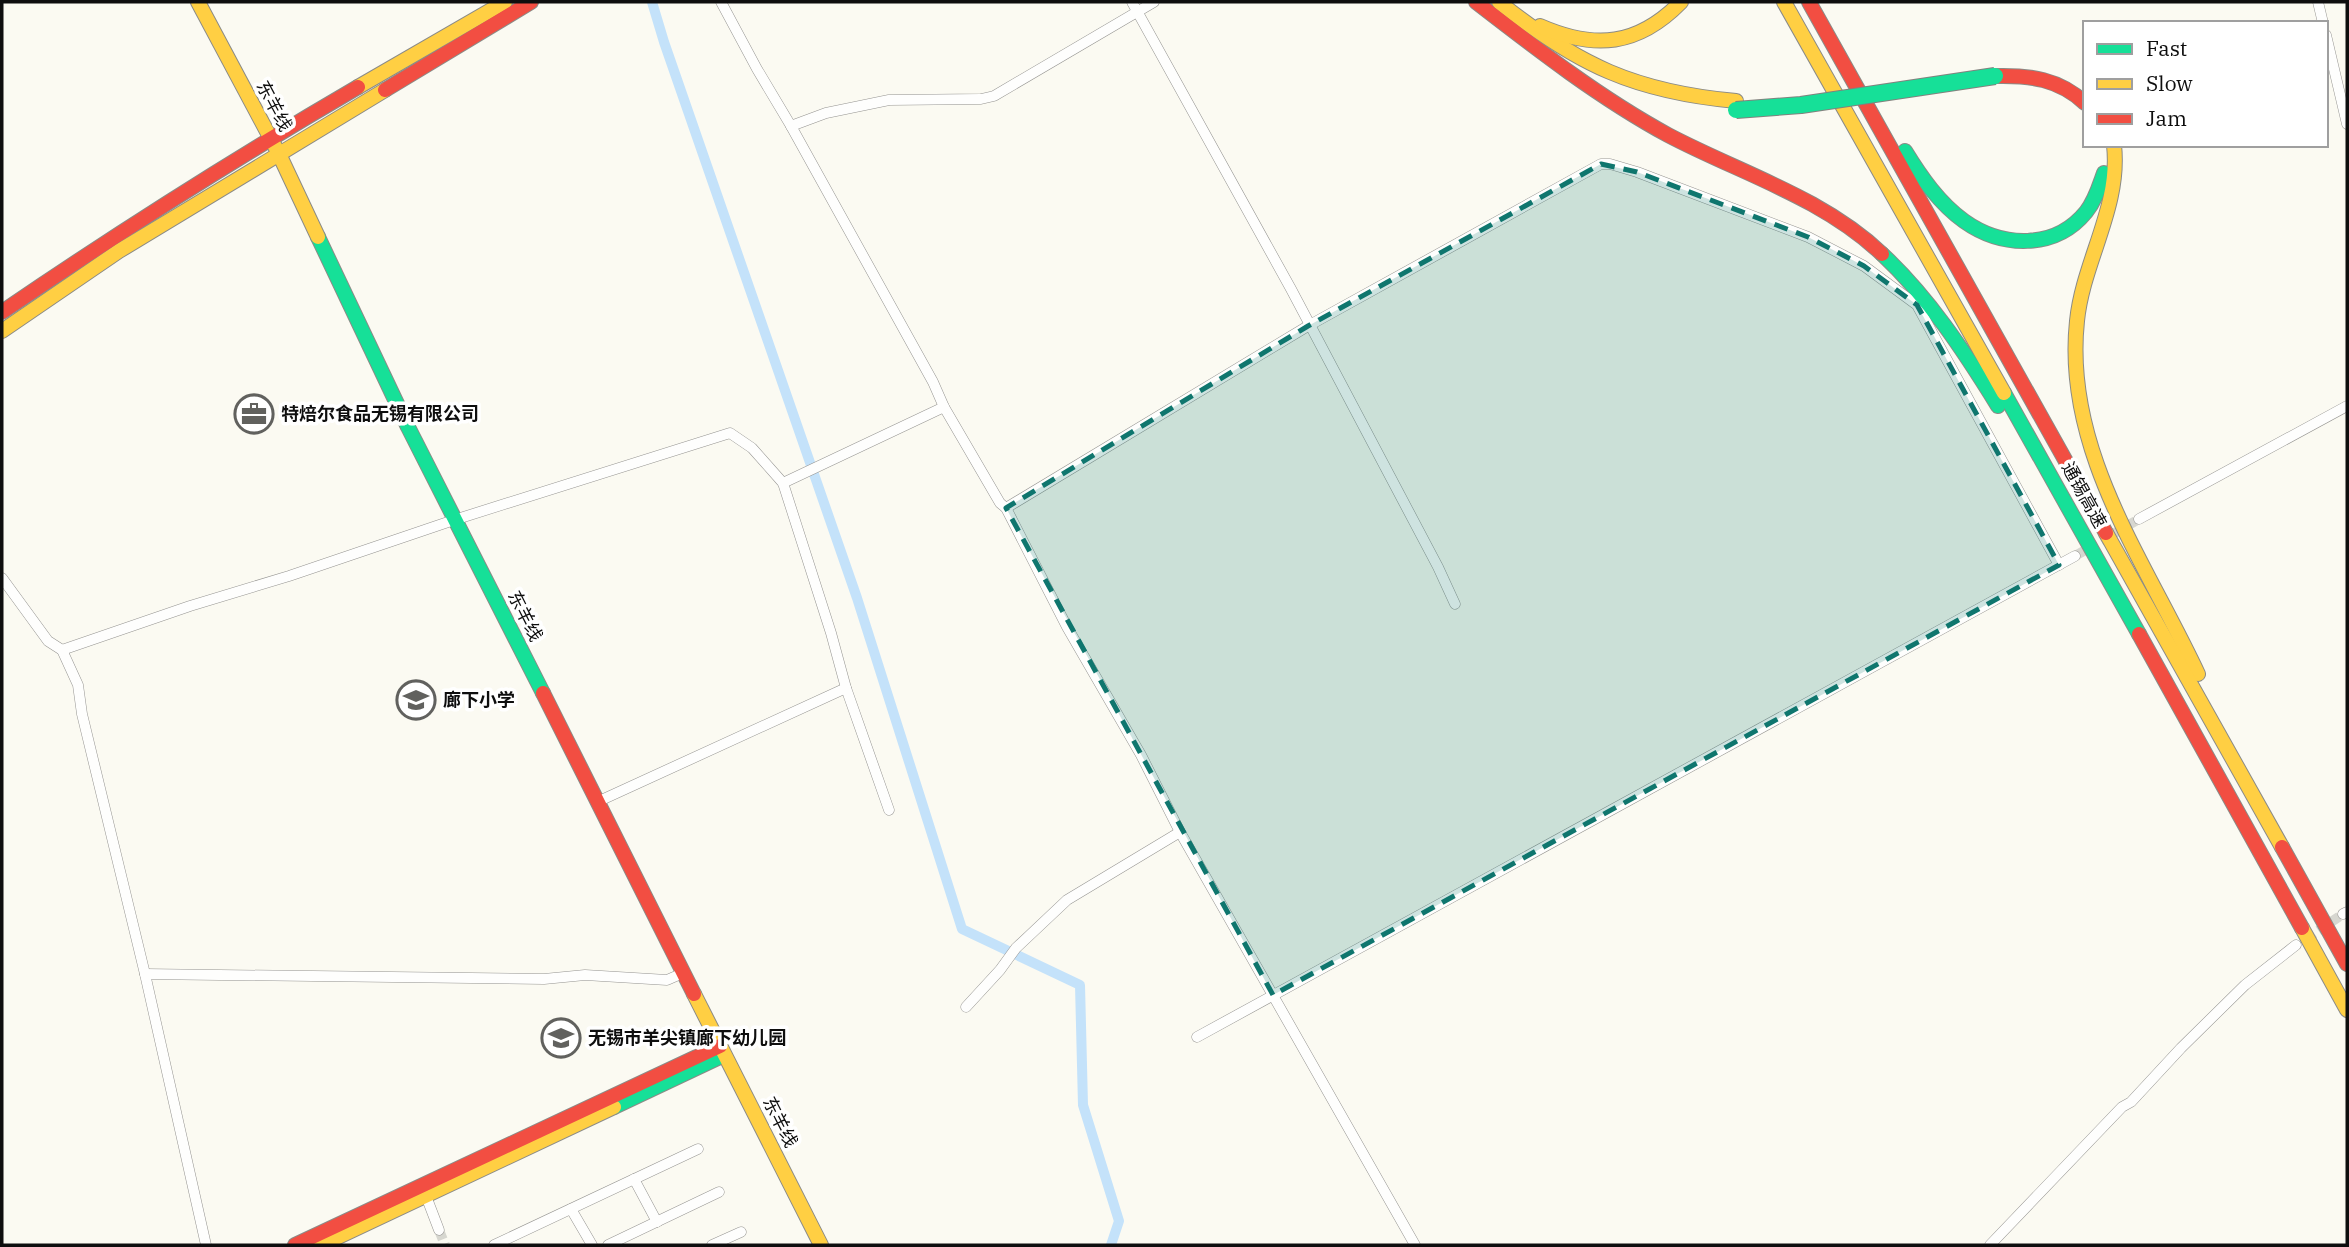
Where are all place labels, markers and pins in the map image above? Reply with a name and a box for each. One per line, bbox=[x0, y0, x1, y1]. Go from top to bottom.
office icon: 特焙尔食品无锡有限公司 bbox=[233, 393, 275, 435]
place label: 特焙尔食品无锡有限公司 bbox=[281, 402, 479, 425]
school or university icon: 廊下小学 bbox=[395, 679, 437, 721]
place label: 廊下小学 bbox=[443, 688, 515, 711]
school or university icon: 无锡市羊尖镇廊下幼儿园 bbox=[540, 1017, 582, 1059]
place label: 无锡市羊尖镇廊下幼儿园 bbox=[588, 1026, 786, 1049]

